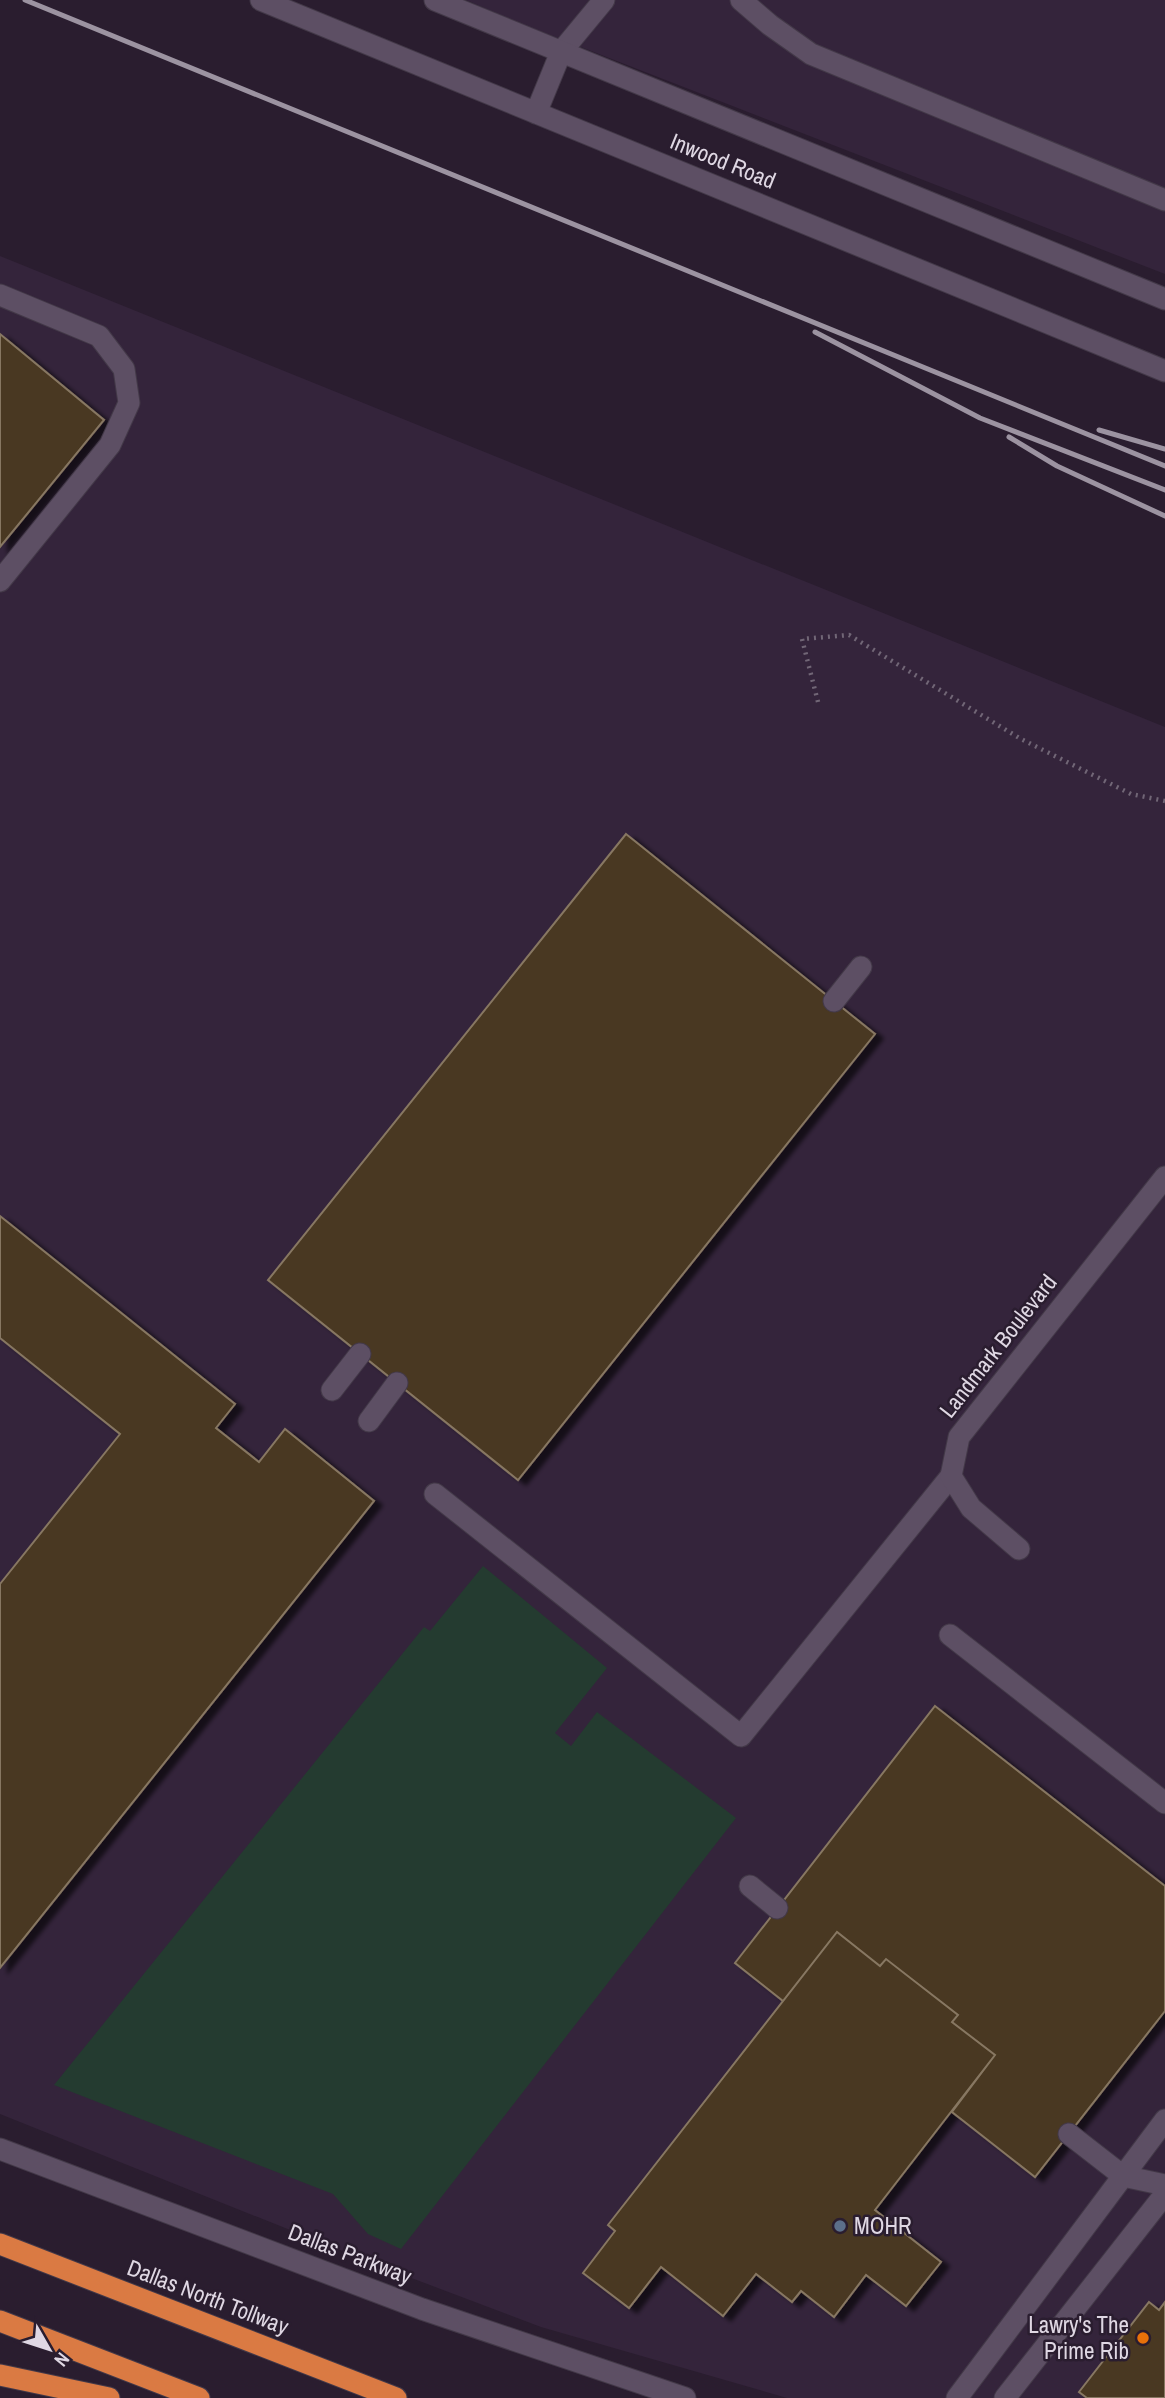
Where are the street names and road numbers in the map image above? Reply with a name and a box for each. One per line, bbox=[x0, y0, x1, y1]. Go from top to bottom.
street label: Inwood Road bbox=[666, 125, 781, 196]
street label: Landmark Boulevard bbox=[932, 1268, 1063, 1424]
street label: Dallas Parkway bbox=[284, 2216, 417, 2291]
street label: Dallas North Tollway bbox=[123, 2252, 294, 2342]

